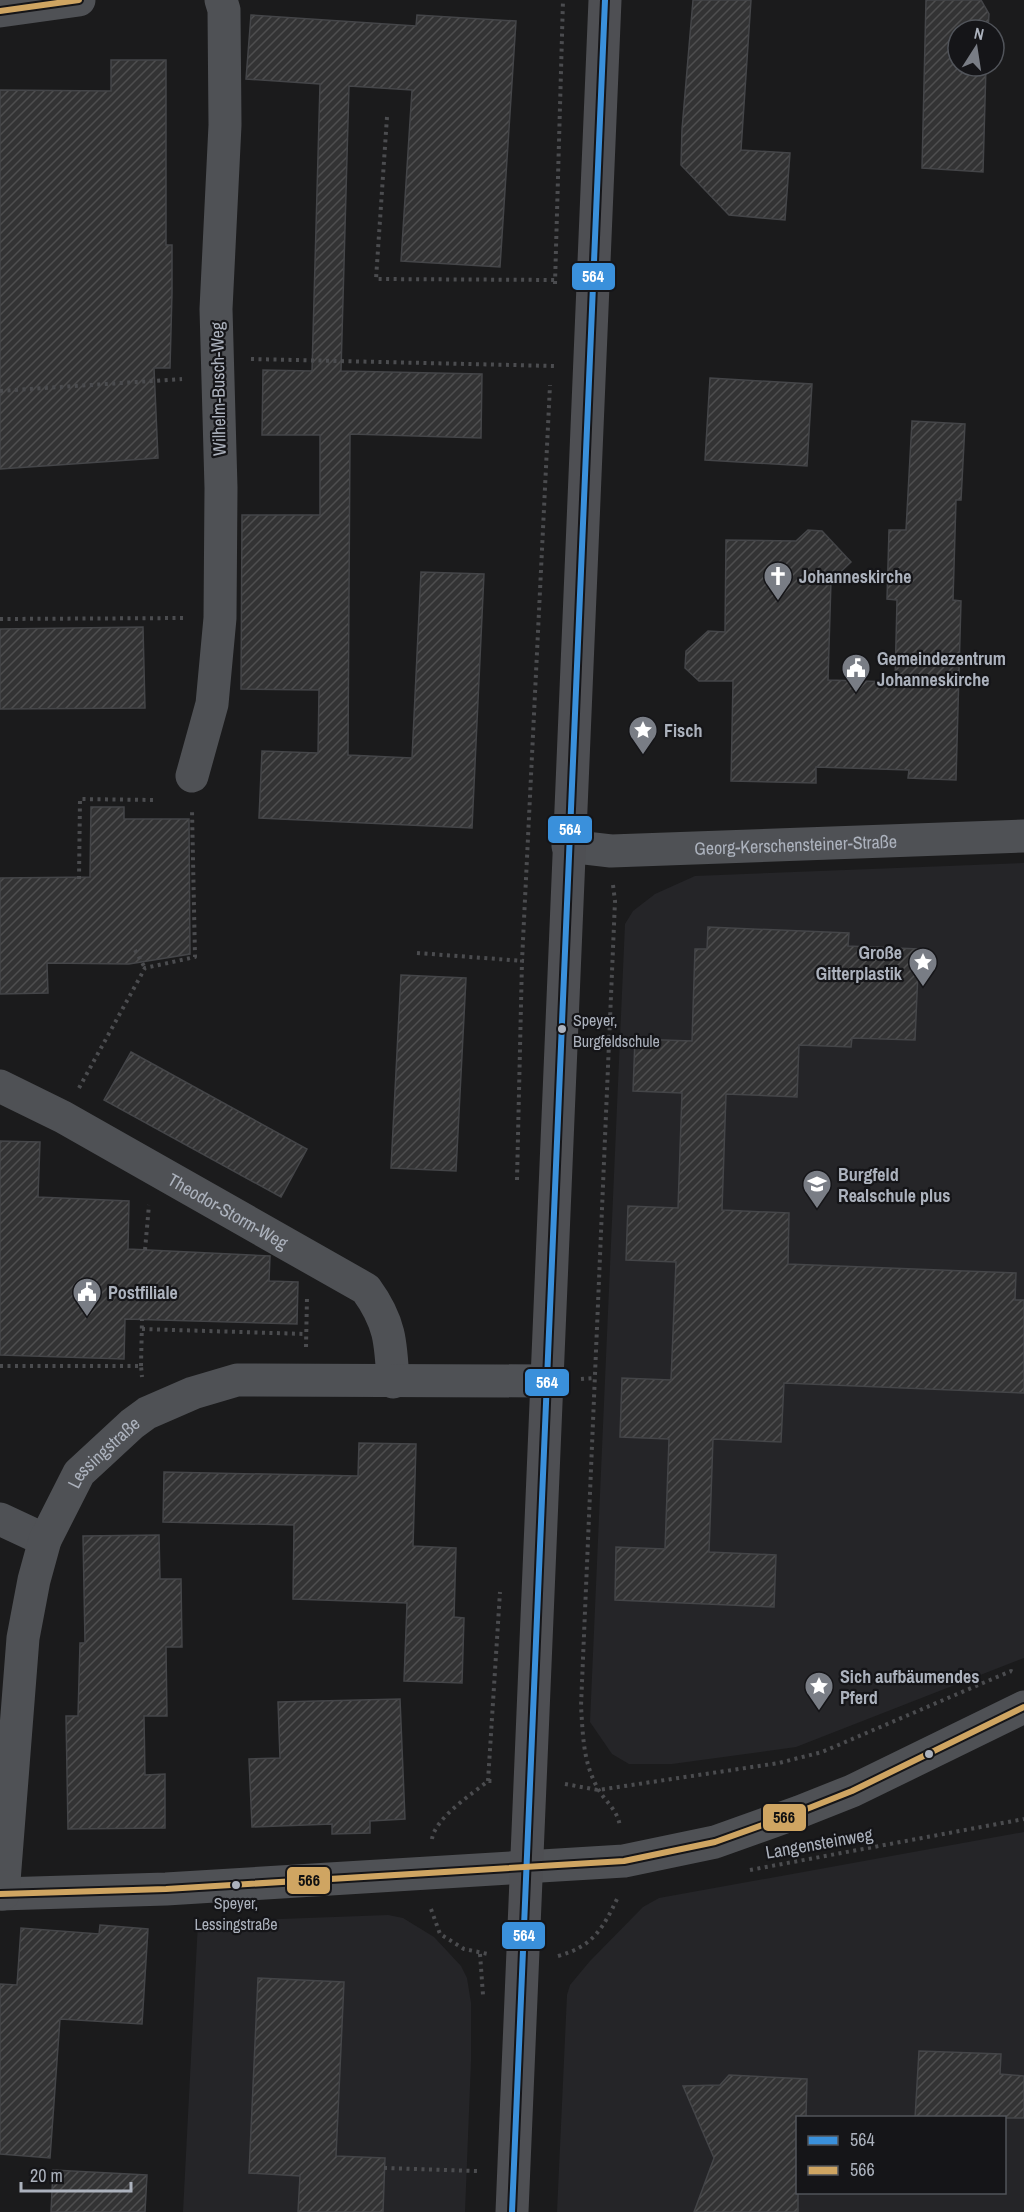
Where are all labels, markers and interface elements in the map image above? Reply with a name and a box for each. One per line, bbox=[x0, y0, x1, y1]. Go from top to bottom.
north arrow bbox=[946, 18, 1006, 78]
text: N bbox=[972, 22, 986, 45]
line badge: 564 bbox=[571, 262, 616, 291]
text: 564 bbox=[582, 265, 605, 287]
street label: Wilhelm-Busch-Weg bbox=[204, 321, 232, 456]
church icon: Johanneskirche bbox=[762, 560, 794, 602]
place label: Johanneskirche bbox=[799, 564, 911, 589]
place label: Gemeindezentrum Johanneskirche bbox=[877, 646, 1006, 692]
public building icon: Gemeindezentrum Johanneskirche bbox=[840, 652, 872, 694]
place icon: Fisch bbox=[627, 714, 659, 756]
place label: Fisch bbox=[664, 718, 703, 743]
line badge: 564 bbox=[547, 815, 593, 844]
text: 564 bbox=[559, 818, 582, 840]
street label: Georg-Kerschensteiner-Straße bbox=[694, 828, 897, 860]
place label: Große Gitterplastik bbox=[816, 940, 903, 986]
place icon: Große Gitterplastik bbox=[907, 946, 939, 988]
place label: Speyer, Burgfeldschule bbox=[573, 1009, 660, 1052]
marker: Speyer, Burgfeldschule bbox=[556, 1023, 568, 1035]
place label: Burgfeld Realschule plus bbox=[838, 1162, 950, 1208]
street label: Theodor-Storm-Weg bbox=[163, 1167, 293, 1255]
school or university icon: Burgfeld Realschule plus bbox=[801, 1168, 833, 1210]
public building icon: Postfiliale bbox=[71, 1276, 103, 1318]
place label: Postfiliale bbox=[108, 1280, 178, 1305]
line badge: 564 bbox=[524, 1368, 570, 1397]
text: 564 bbox=[536, 1371, 559, 1393]
street label: Lessingstraße bbox=[61, 1410, 144, 1492]
place label: Sich aufbäumendes Pferd bbox=[840, 1664, 979, 1710]
place icon: Sich aufbäumendes Pferd bbox=[803, 1670, 835, 1712]
unlabelled marker bbox=[923, 1748, 935, 1760]
line badge: 566 bbox=[762, 1803, 807, 1832]
text: 566 bbox=[773, 1806, 795, 1828]
street label: Langensteinweg bbox=[763, 1821, 875, 1865]
line badge: 566 bbox=[286, 1866, 331, 1895]
text: 566 bbox=[298, 1869, 320, 1891]
marker: Speyer, Lessingstraße bbox=[230, 1879, 242, 1891]
place label: Speyer, Lessingstraße bbox=[194, 1892, 278, 1935]
line badge: 564 bbox=[501, 1921, 546, 1950]
text: 564 bbox=[513, 1924, 536, 1946]
legend bbox=[796, 2116, 1006, 2194]
text: 564 bbox=[850, 2127, 875, 2152]
scale bar bbox=[21, 2155, 130, 2193]
text: 566 bbox=[850, 2157, 875, 2182]
text: 20 m bbox=[30, 2163, 63, 2188]

